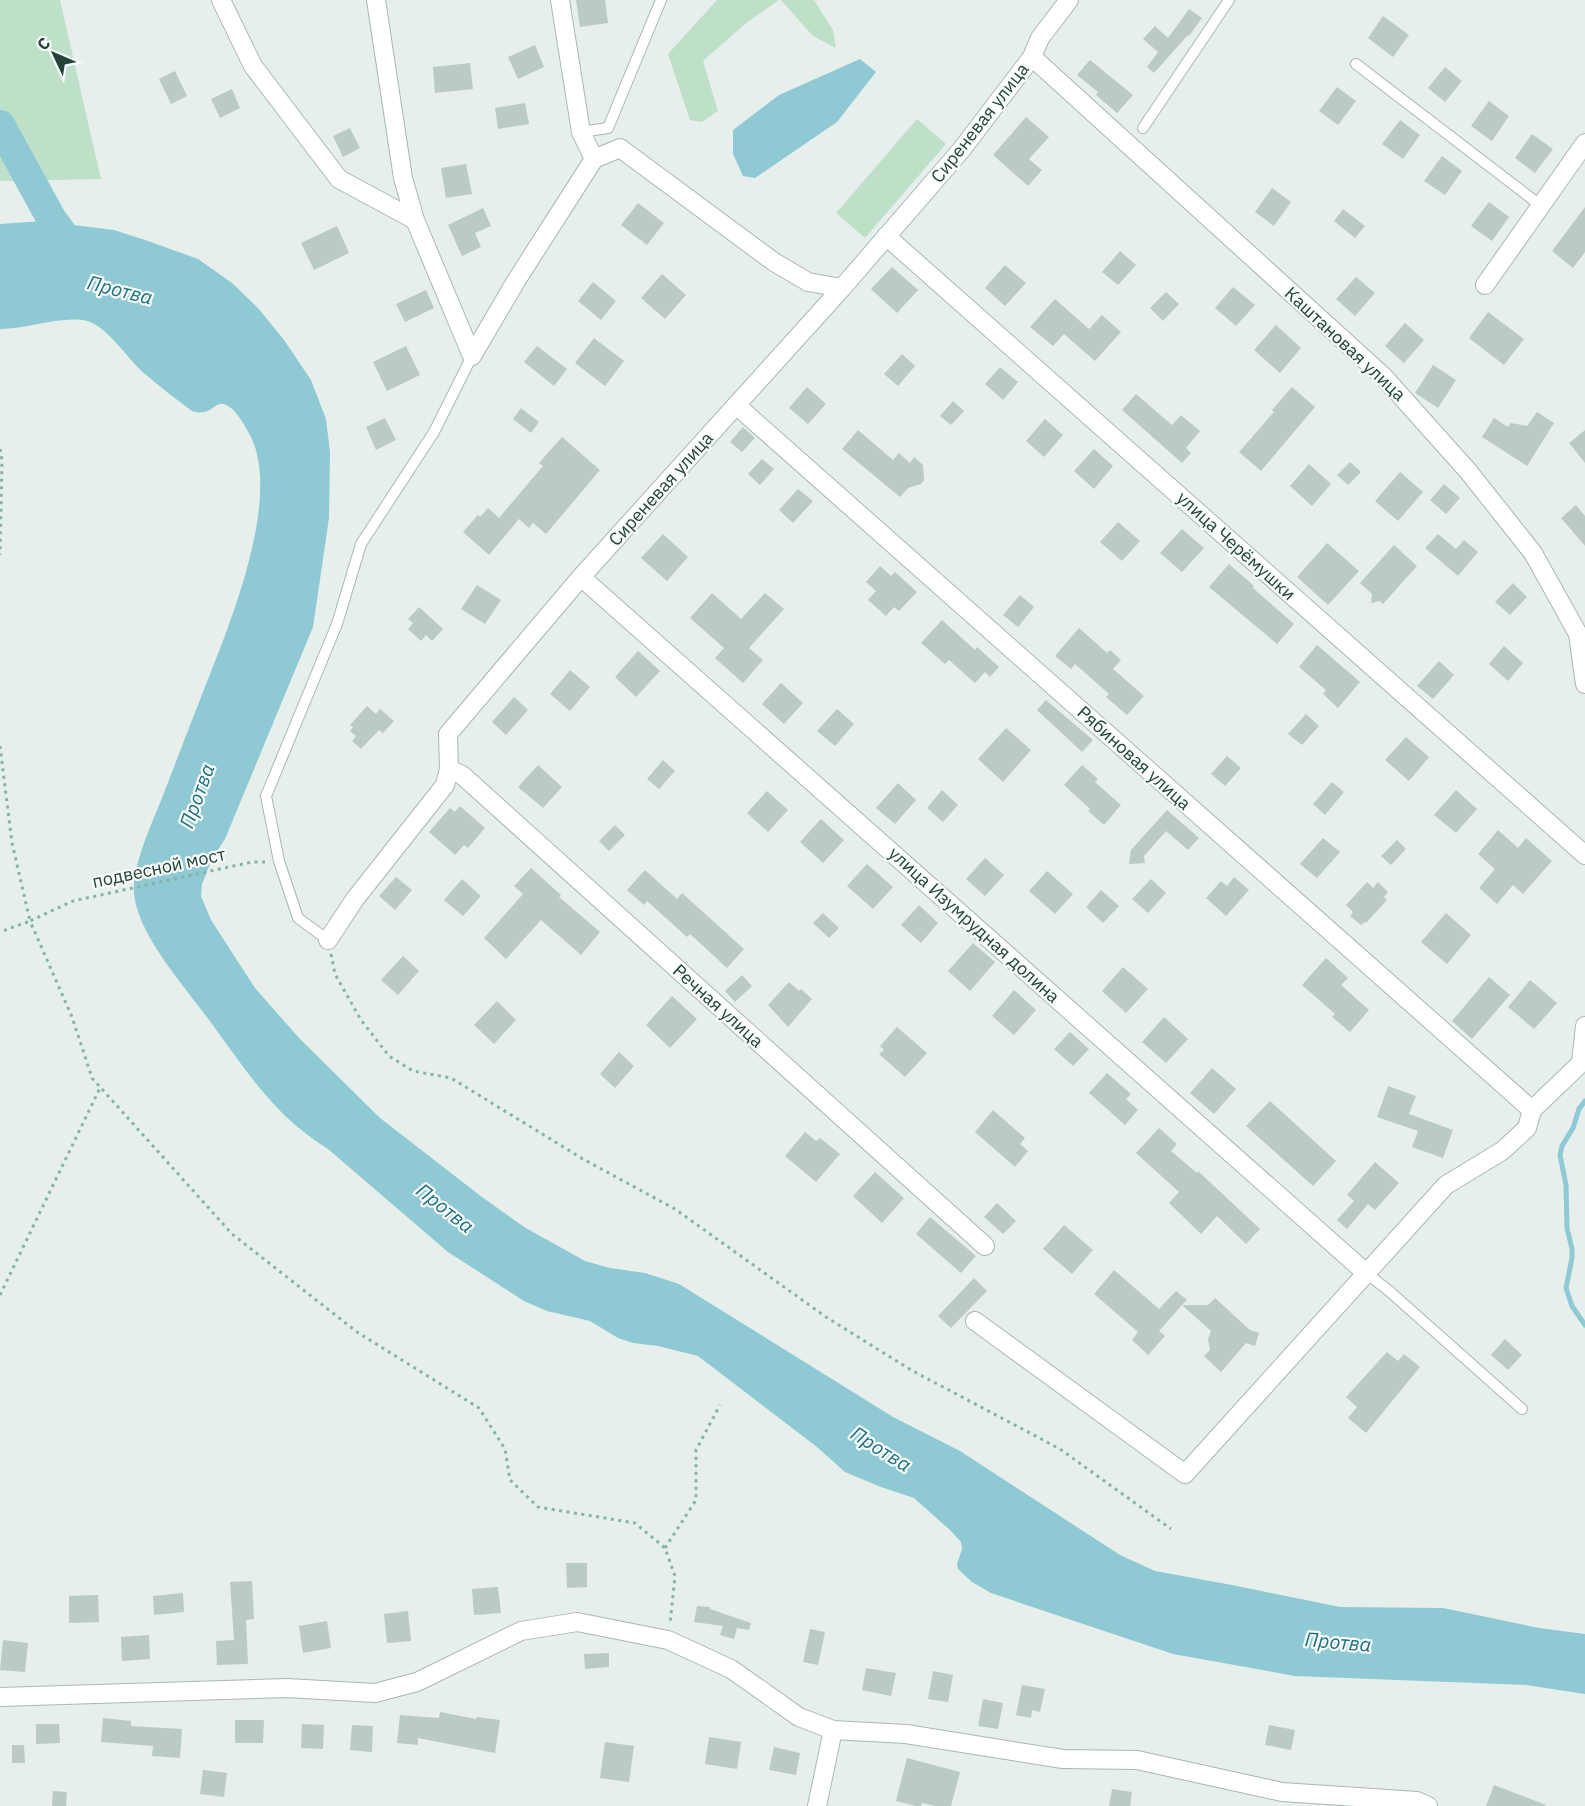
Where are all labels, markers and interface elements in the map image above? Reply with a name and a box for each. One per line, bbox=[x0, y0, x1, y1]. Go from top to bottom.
north arrow bbox=[24, 24, 84, 84]
text: С bbox=[32, 33, 54, 54]
street label: Сиреневая улица bbox=[926, 58, 1034, 187]
water label: Протва bbox=[84, 268, 156, 311]
street label: Каштановая улица bbox=[1280, 281, 1411, 406]
street label: Сиреневая улица bbox=[603, 426, 718, 551]
street label: улица Черёмушки bbox=[1172, 486, 1301, 605]
street label: Рябиновая улица bbox=[1073, 701, 1196, 815]
water label: Протва bbox=[172, 760, 221, 832]
street label: подвесной мост bbox=[90, 842, 228, 893]
street label: улица Изумрудная долина bbox=[884, 842, 1065, 1008]
street label: Речная улица bbox=[668, 959, 769, 1053]
water label: Протва bbox=[411, 1176, 480, 1239]
water label: Протва bbox=[846, 1419, 917, 1478]
water label: Протва bbox=[1304, 1625, 1372, 1658]

